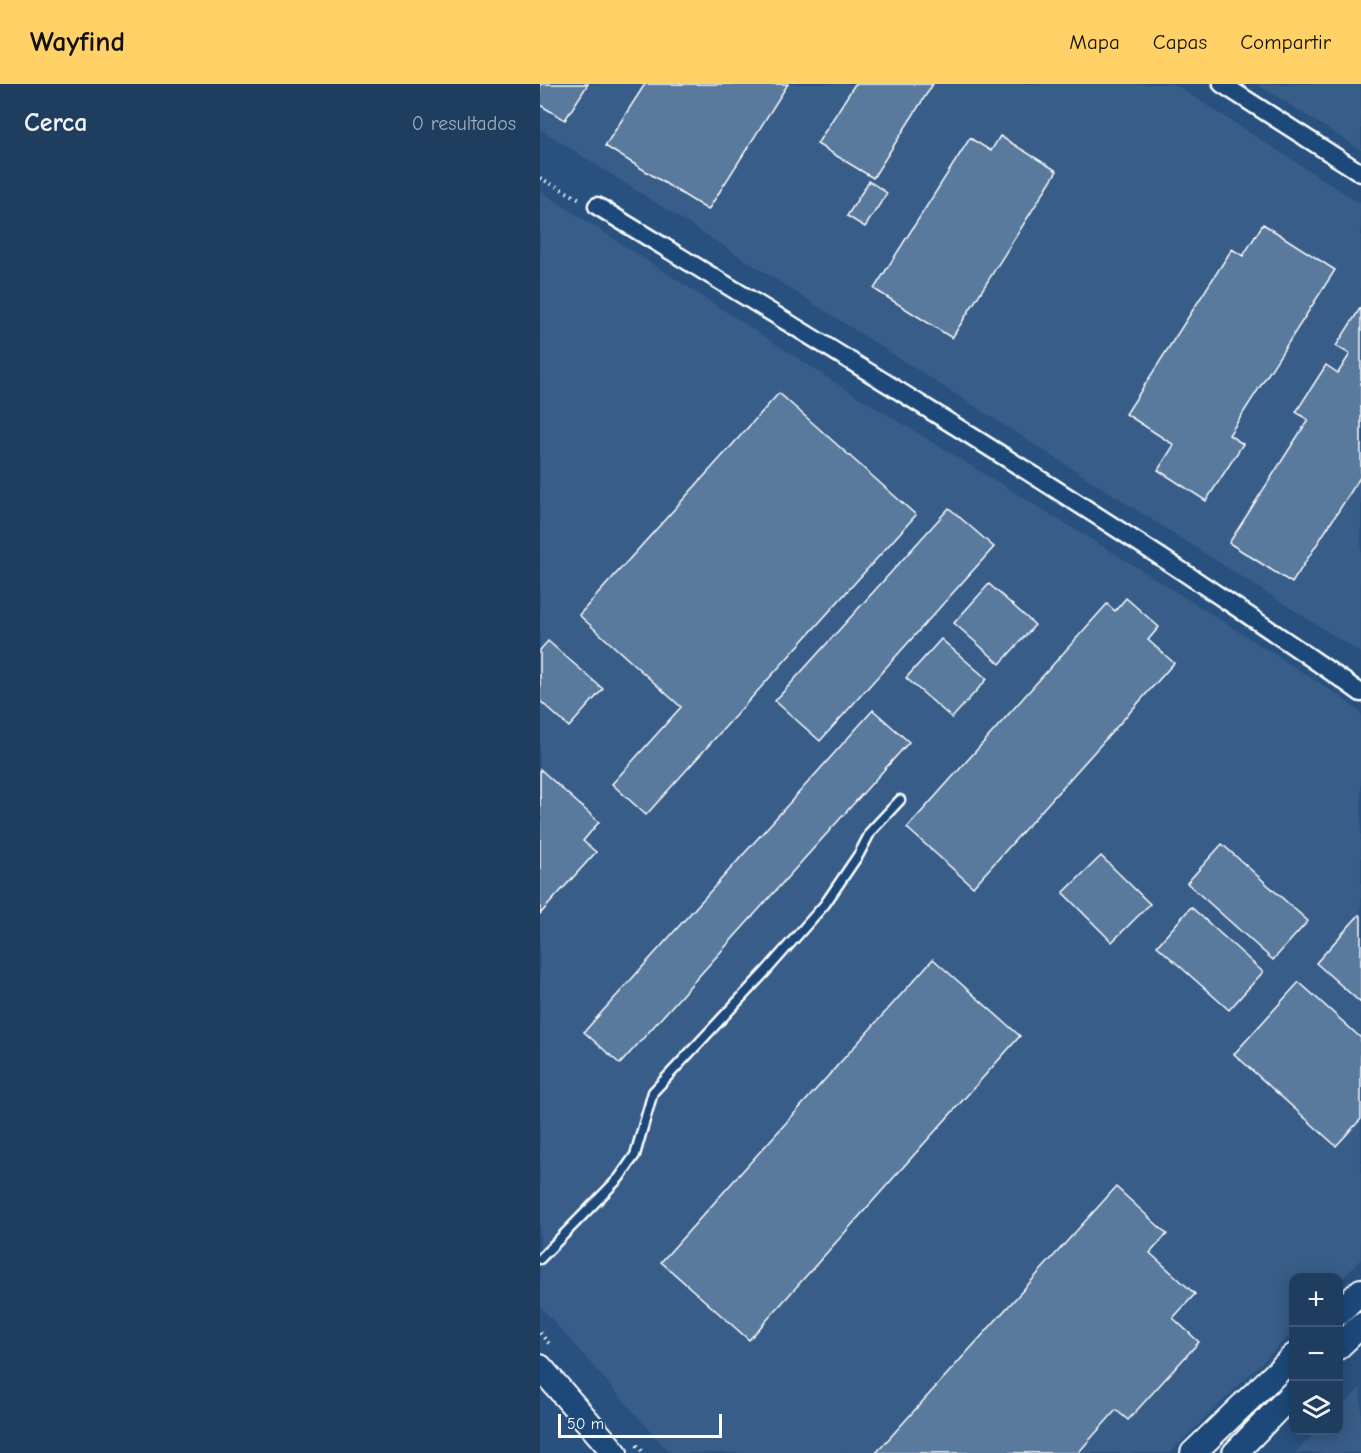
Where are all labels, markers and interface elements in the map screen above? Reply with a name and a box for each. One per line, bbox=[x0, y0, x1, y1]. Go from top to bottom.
text: Wayfind bbox=[30, 26, 125, 58]
text: Mapa bbox=[1069, 30, 1120, 54]
text: Capas bbox=[1153, 30, 1207, 54]
text: Compartir bbox=[1240, 30, 1331, 54]
text: Cerca bbox=[24, 108, 88, 138]
text: 0 resultados bbox=[412, 112, 516, 135]
map controls bbox=[1289, 1273, 1343, 1435]
button: + bbox=[1289, 1273, 1343, 1327]
button: − bbox=[1289, 1327, 1343, 1381]
button: layers bbox=[1289, 1381, 1343, 1435]
scale bar bbox=[558, 1411, 722, 1438]
text: 50 m bbox=[567, 1415, 604, 1433]

